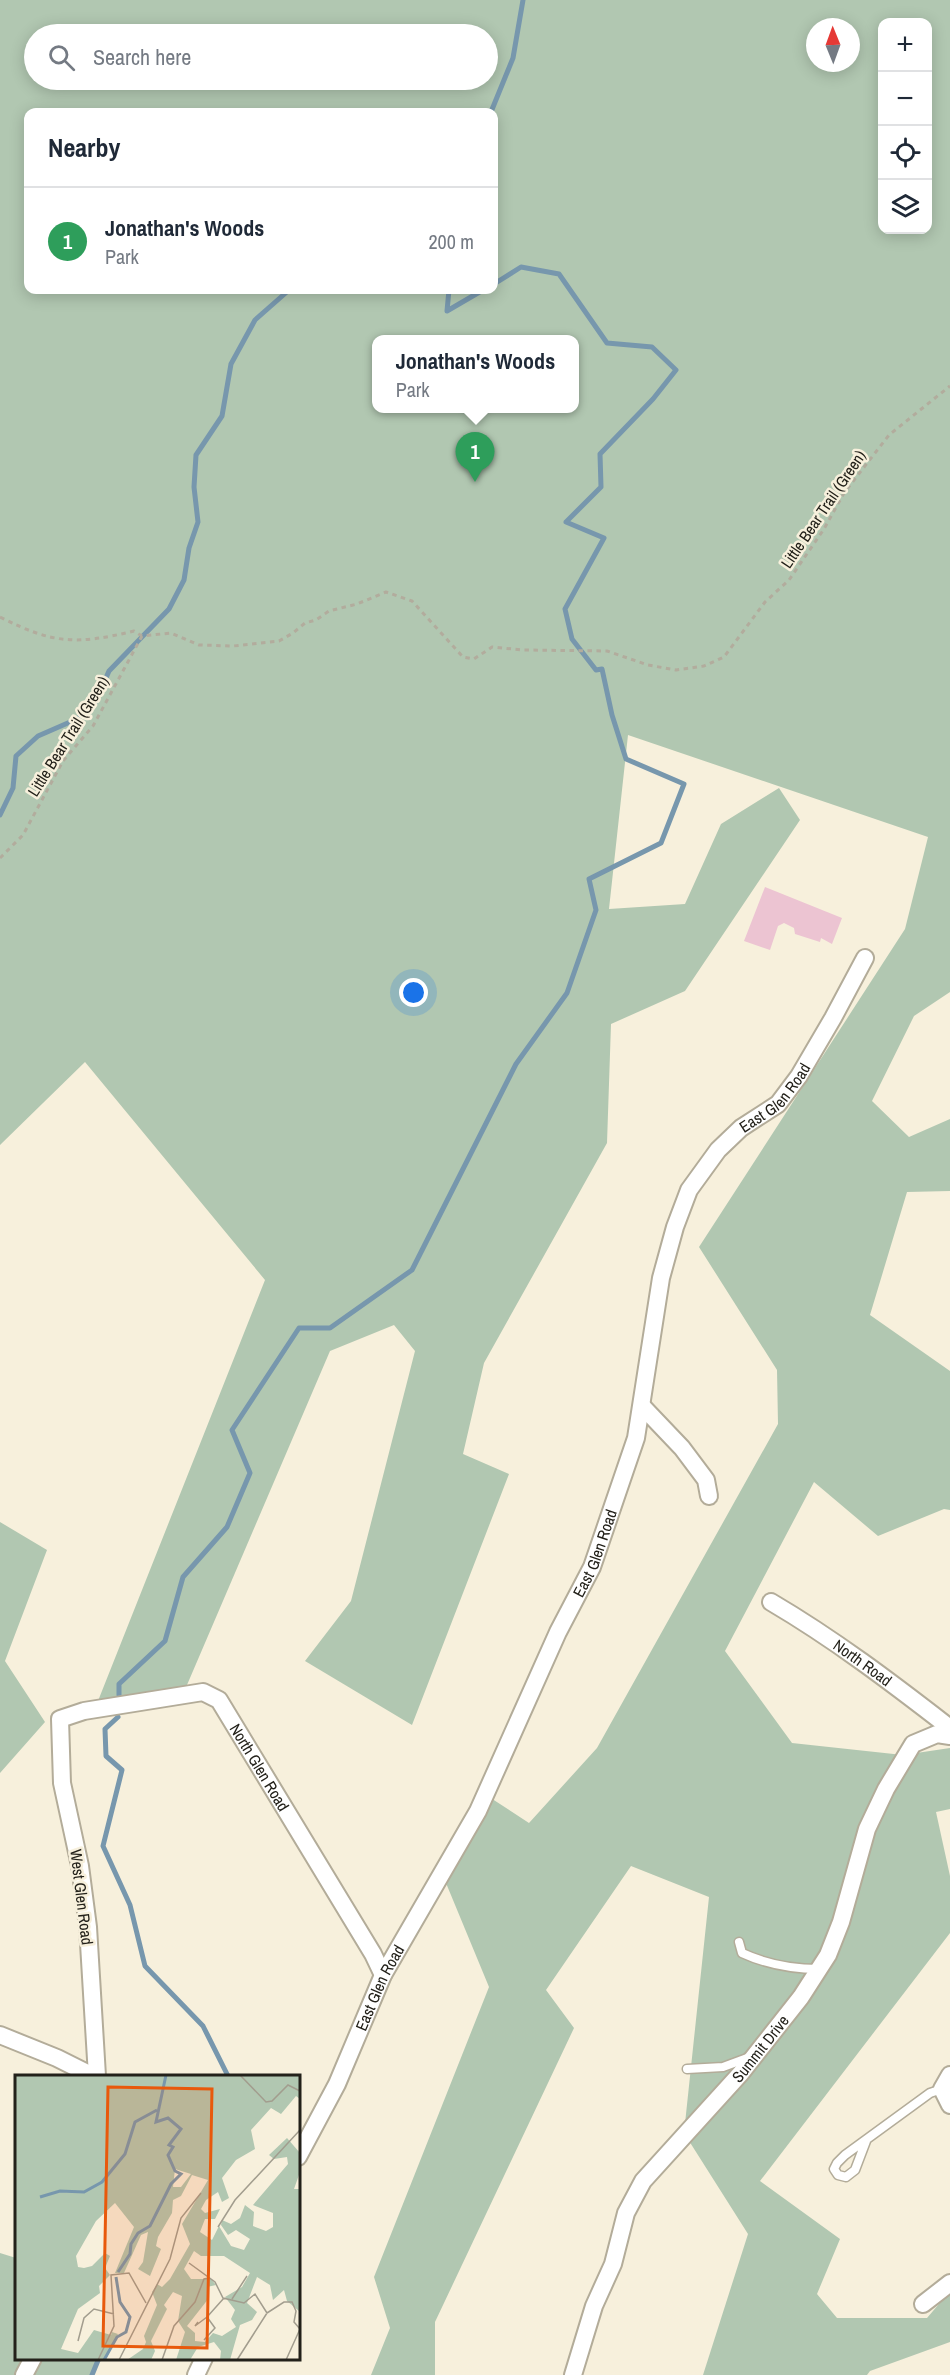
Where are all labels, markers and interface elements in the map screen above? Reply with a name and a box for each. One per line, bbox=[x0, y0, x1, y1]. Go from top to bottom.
north arrow bbox=[806, 18, 860, 72]
map controls bbox=[878, 18, 932, 234]
button: + bbox=[878, 18, 932, 72]
search box bbox=[24, 24, 498, 90]
icon: search bbox=[45, 41, 78, 74]
text: Search here bbox=[93, 42, 191, 72]
button: − bbox=[878, 72, 932, 126]
button: locate bbox=[878, 126, 932, 180]
text: Nearby bbox=[48, 130, 120, 165]
button: layers bbox=[878, 180, 932, 234]
text: Jonathan's Woods bbox=[105, 213, 264, 243]
text: 1 bbox=[63, 228, 72, 255]
text: 200 m bbox=[428, 228, 474, 255]
text: Park bbox=[105, 243, 139, 270]
popup bbox=[372, 335, 579, 413]
text: Jonathan's Woods bbox=[396, 346, 555, 376]
text: Park bbox=[396, 376, 430, 403]
pin: 1 bbox=[456, 432, 494, 482]
street label: Little Bear Trail (Green) bbox=[775, 446, 871, 572]
street label: Little Bear Trail (Green) bbox=[22, 672, 114, 800]
your location bbox=[399, 978, 428, 1007]
street label: East Glen Road bbox=[735, 1059, 815, 1137]
street label: East Glen Road bbox=[567, 1506, 622, 1601]
street label: North Road bbox=[829, 1634, 897, 1691]
street label: North Glen Road bbox=[225, 1719, 295, 1815]
street label: West Glen Road bbox=[65, 1848, 99, 1946]
street label: East Glen Road bbox=[350, 1941, 409, 2034]
street label: Summit Drive bbox=[727, 2010, 794, 2087]
inset map bbox=[15, 2075, 300, 2360]

